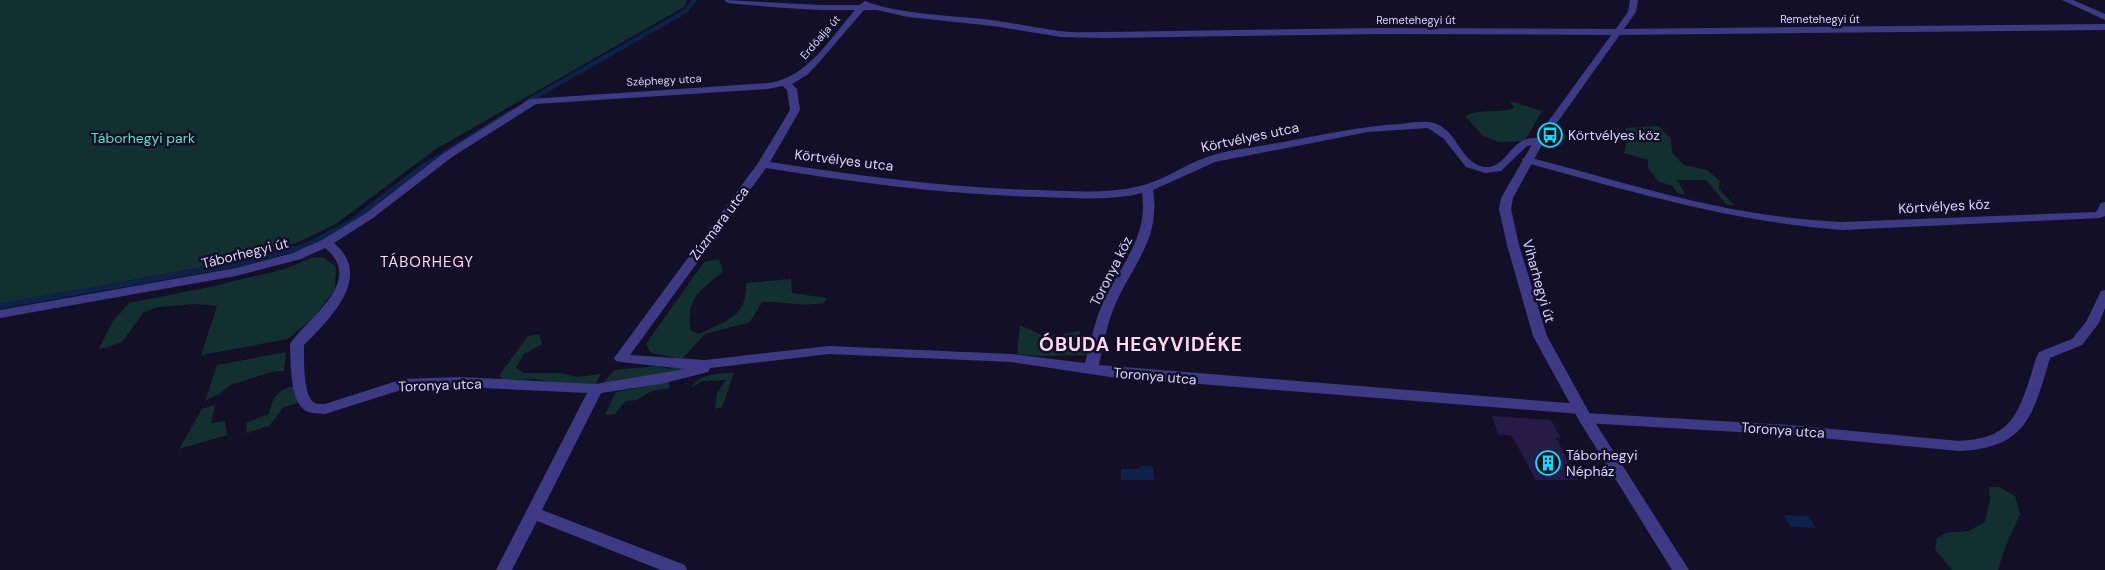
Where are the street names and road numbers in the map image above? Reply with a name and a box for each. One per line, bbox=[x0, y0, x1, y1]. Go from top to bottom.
street label: Erdőalja út bbox=[797, 12, 843, 62]
street label: Remetehegyi út bbox=[1780, 12, 1860, 26]
street label: Remetehegyi út bbox=[1376, 13, 1456, 27]
street label: Széphegy utca bbox=[626, 71, 702, 89]
street label: Körtvélyes utca bbox=[1199, 118, 1301, 156]
street label: Körtvélyes utca bbox=[793, 145, 895, 175]
street label: Zúzmara utca bbox=[685, 183, 753, 263]
street label: Körtvélyes köz bbox=[1898, 195, 1990, 217]
street label: Toronya köz bbox=[1086, 233, 1136, 309]
street label: Táborhegyi út bbox=[200, 234, 290, 272]
street label: Viharhegyi út bbox=[1519, 237, 1559, 325]
street label: Toronya utca bbox=[1113, 363, 1197, 389]
street label: Toronya utca bbox=[398, 375, 482, 395]
street label: Toronya utca bbox=[1741, 418, 1825, 442]

